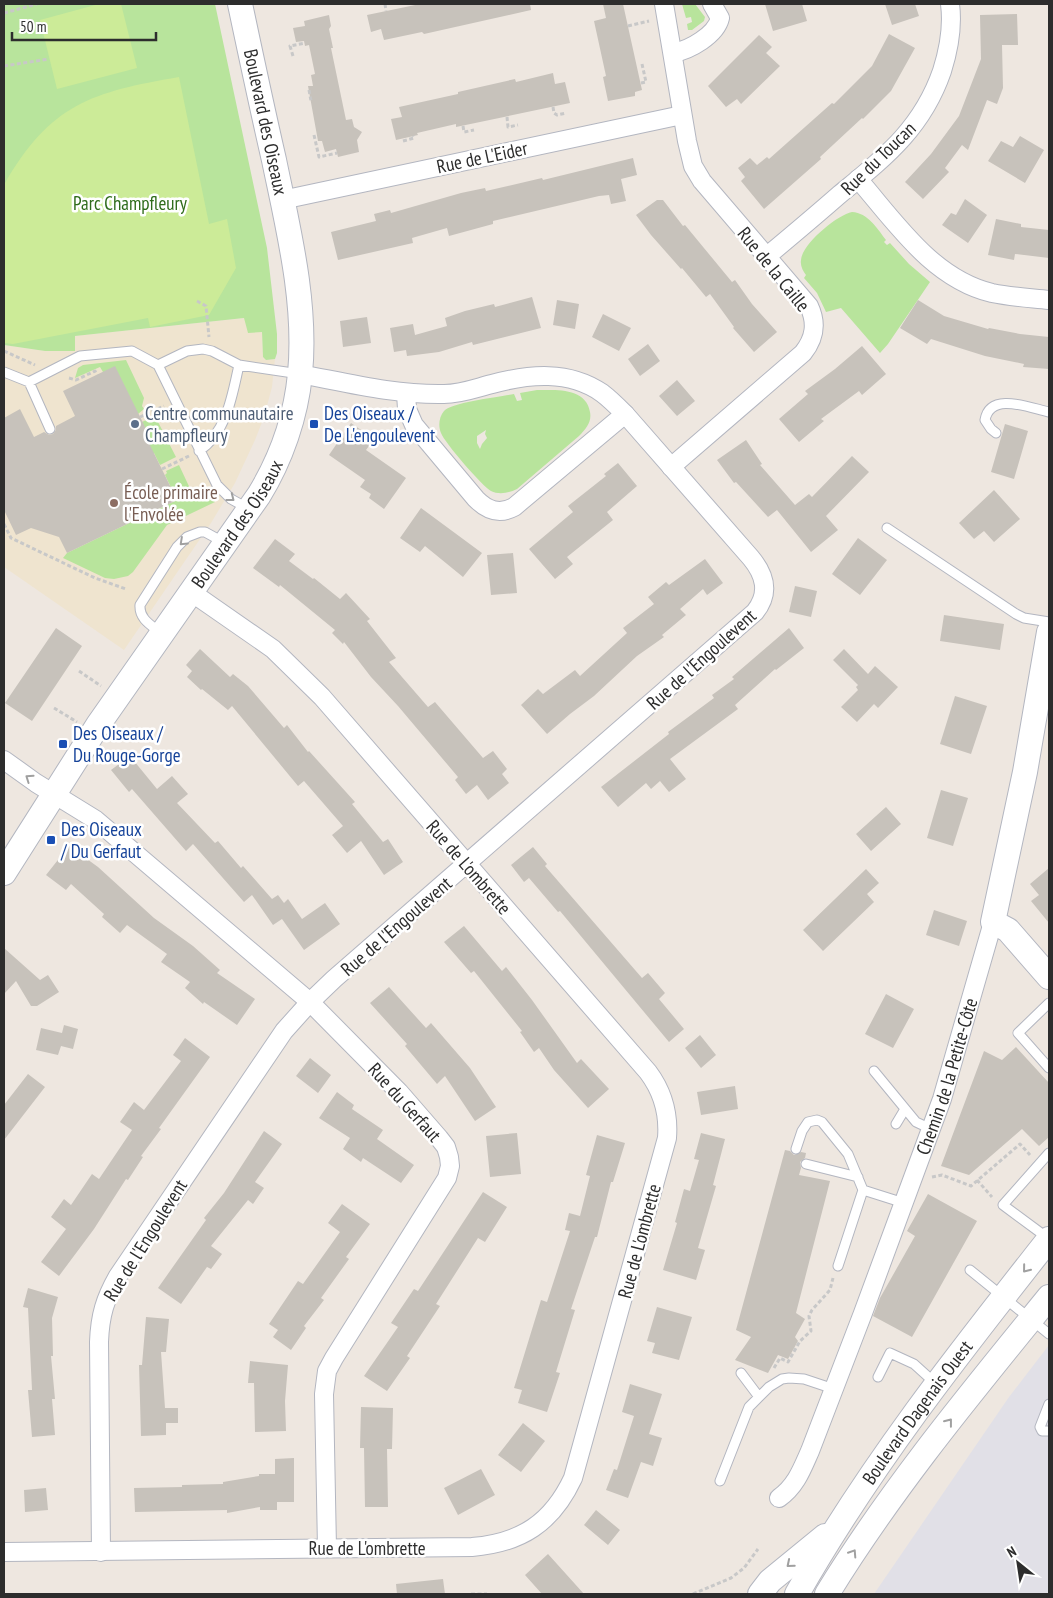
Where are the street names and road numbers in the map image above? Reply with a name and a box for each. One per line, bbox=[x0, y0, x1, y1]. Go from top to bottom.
street label: Boulevard des Oiseaux bbox=[239, 47, 293, 197]
street label: Rue du Toucan bbox=[836, 116, 920, 200]
street label: Rue de L'Eider bbox=[434, 136, 530, 178]
street label: Rue de la Caille bbox=[732, 222, 816, 316]
street label: Boulevard des Oiseaux bbox=[186, 456, 288, 592]
street label: Rue de l'Engoulevent bbox=[641, 603, 761, 714]
street label: Rue de L'ombrette bbox=[421, 815, 517, 919]
street label: Rue de l'Engoulevent bbox=[336, 871, 457, 981]
street label: Chemin de la Petite-Côte bbox=[910, 995, 983, 1158]
street label: Rue du Gerfaut bbox=[363, 1058, 447, 1147]
street label: Rue de l'Engoulevent bbox=[98, 1174, 192, 1305]
street label: Rue de L'ombrette bbox=[612, 1181, 666, 1301]
street label: Boulevard Dagenais Ouest bbox=[857, 1335, 978, 1489]
street label: Rue de L'ombrette bbox=[308, 1536, 426, 1560]

